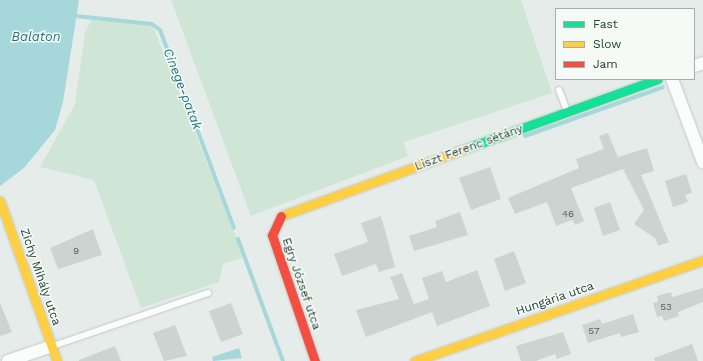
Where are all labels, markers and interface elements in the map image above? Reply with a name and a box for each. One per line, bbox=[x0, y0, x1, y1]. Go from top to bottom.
legend bbox=[555, 8, 695, 80]
text: Fast bbox=[593, 17, 618, 31]
water label: Balaton bbox=[12, 29, 60, 45]
text: Slow bbox=[593, 37, 621, 51]
water label: Cinege-patak bbox=[159, 46, 205, 132]
text: Jam bbox=[593, 57, 618, 71]
street label: Liszt Ferenc sétány bbox=[413, 122, 525, 174]
house number: 46 bbox=[562, 208, 574, 220]
street label: Zichy Mihály utca bbox=[17, 226, 63, 328]
street label: Egry József utca bbox=[278, 236, 324, 332]
house number: 9 bbox=[73, 245, 79, 257]
street label: Hungária utca bbox=[514, 279, 596, 319]
house number: 53 bbox=[660, 301, 672, 313]
house number: 57 bbox=[588, 325, 600, 337]

